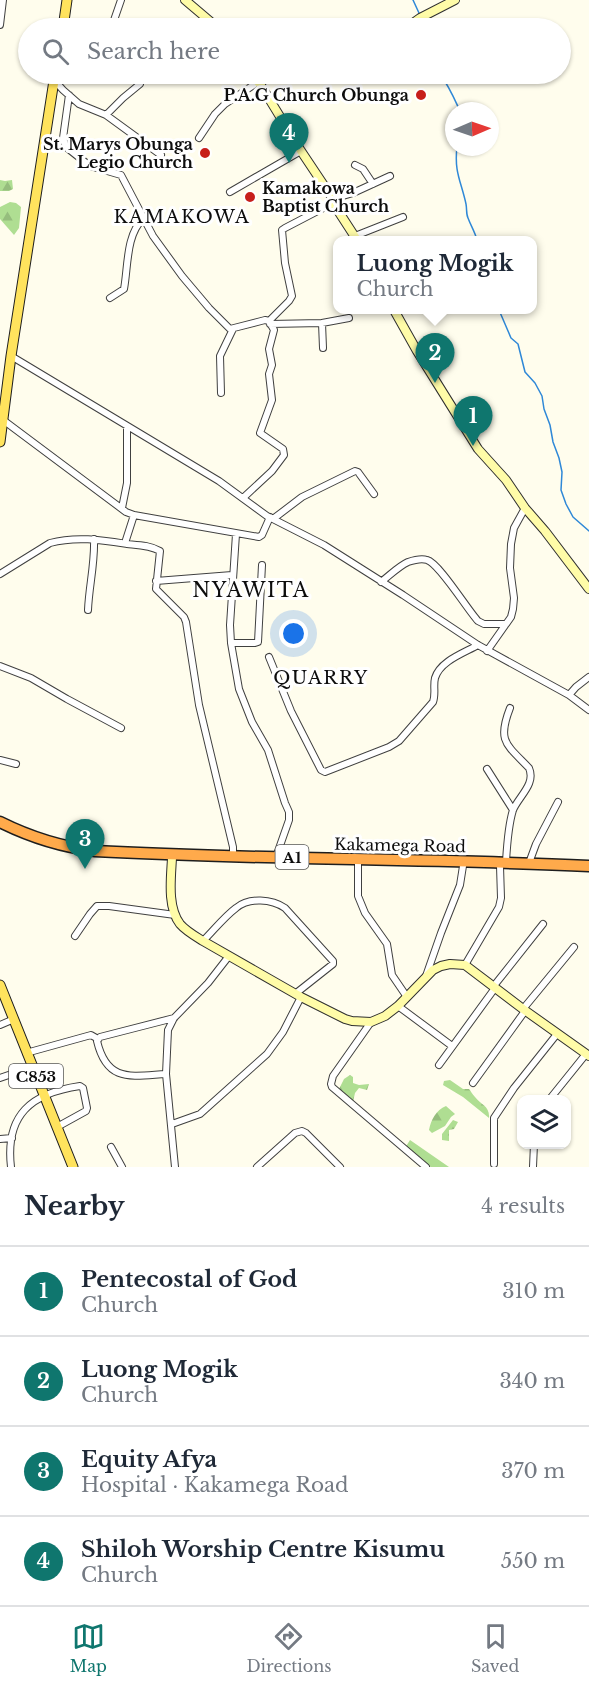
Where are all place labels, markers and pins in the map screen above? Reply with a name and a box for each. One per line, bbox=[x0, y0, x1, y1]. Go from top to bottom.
place label: P.A.G Church Obunga bbox=[223, 85, 409, 105]
marker: P.A.G Church Obunga bbox=[414, 88, 428, 102]
pin: 4 bbox=[270, 114, 308, 163]
place label: St. Marys Obunga Legio Church bbox=[43, 134, 194, 172]
marker: St. Marys Obunga Legio Church bbox=[198, 146, 212, 160]
place label: Kamakowa Baptist Church bbox=[262, 178, 390, 216]
marker: Kamakowa Baptist Church bbox=[243, 190, 257, 204]
pin: 2 bbox=[416, 334, 454, 383]
pin: 1 bbox=[454, 396, 492, 446]
pin: 3 bbox=[66, 820, 104, 869]

